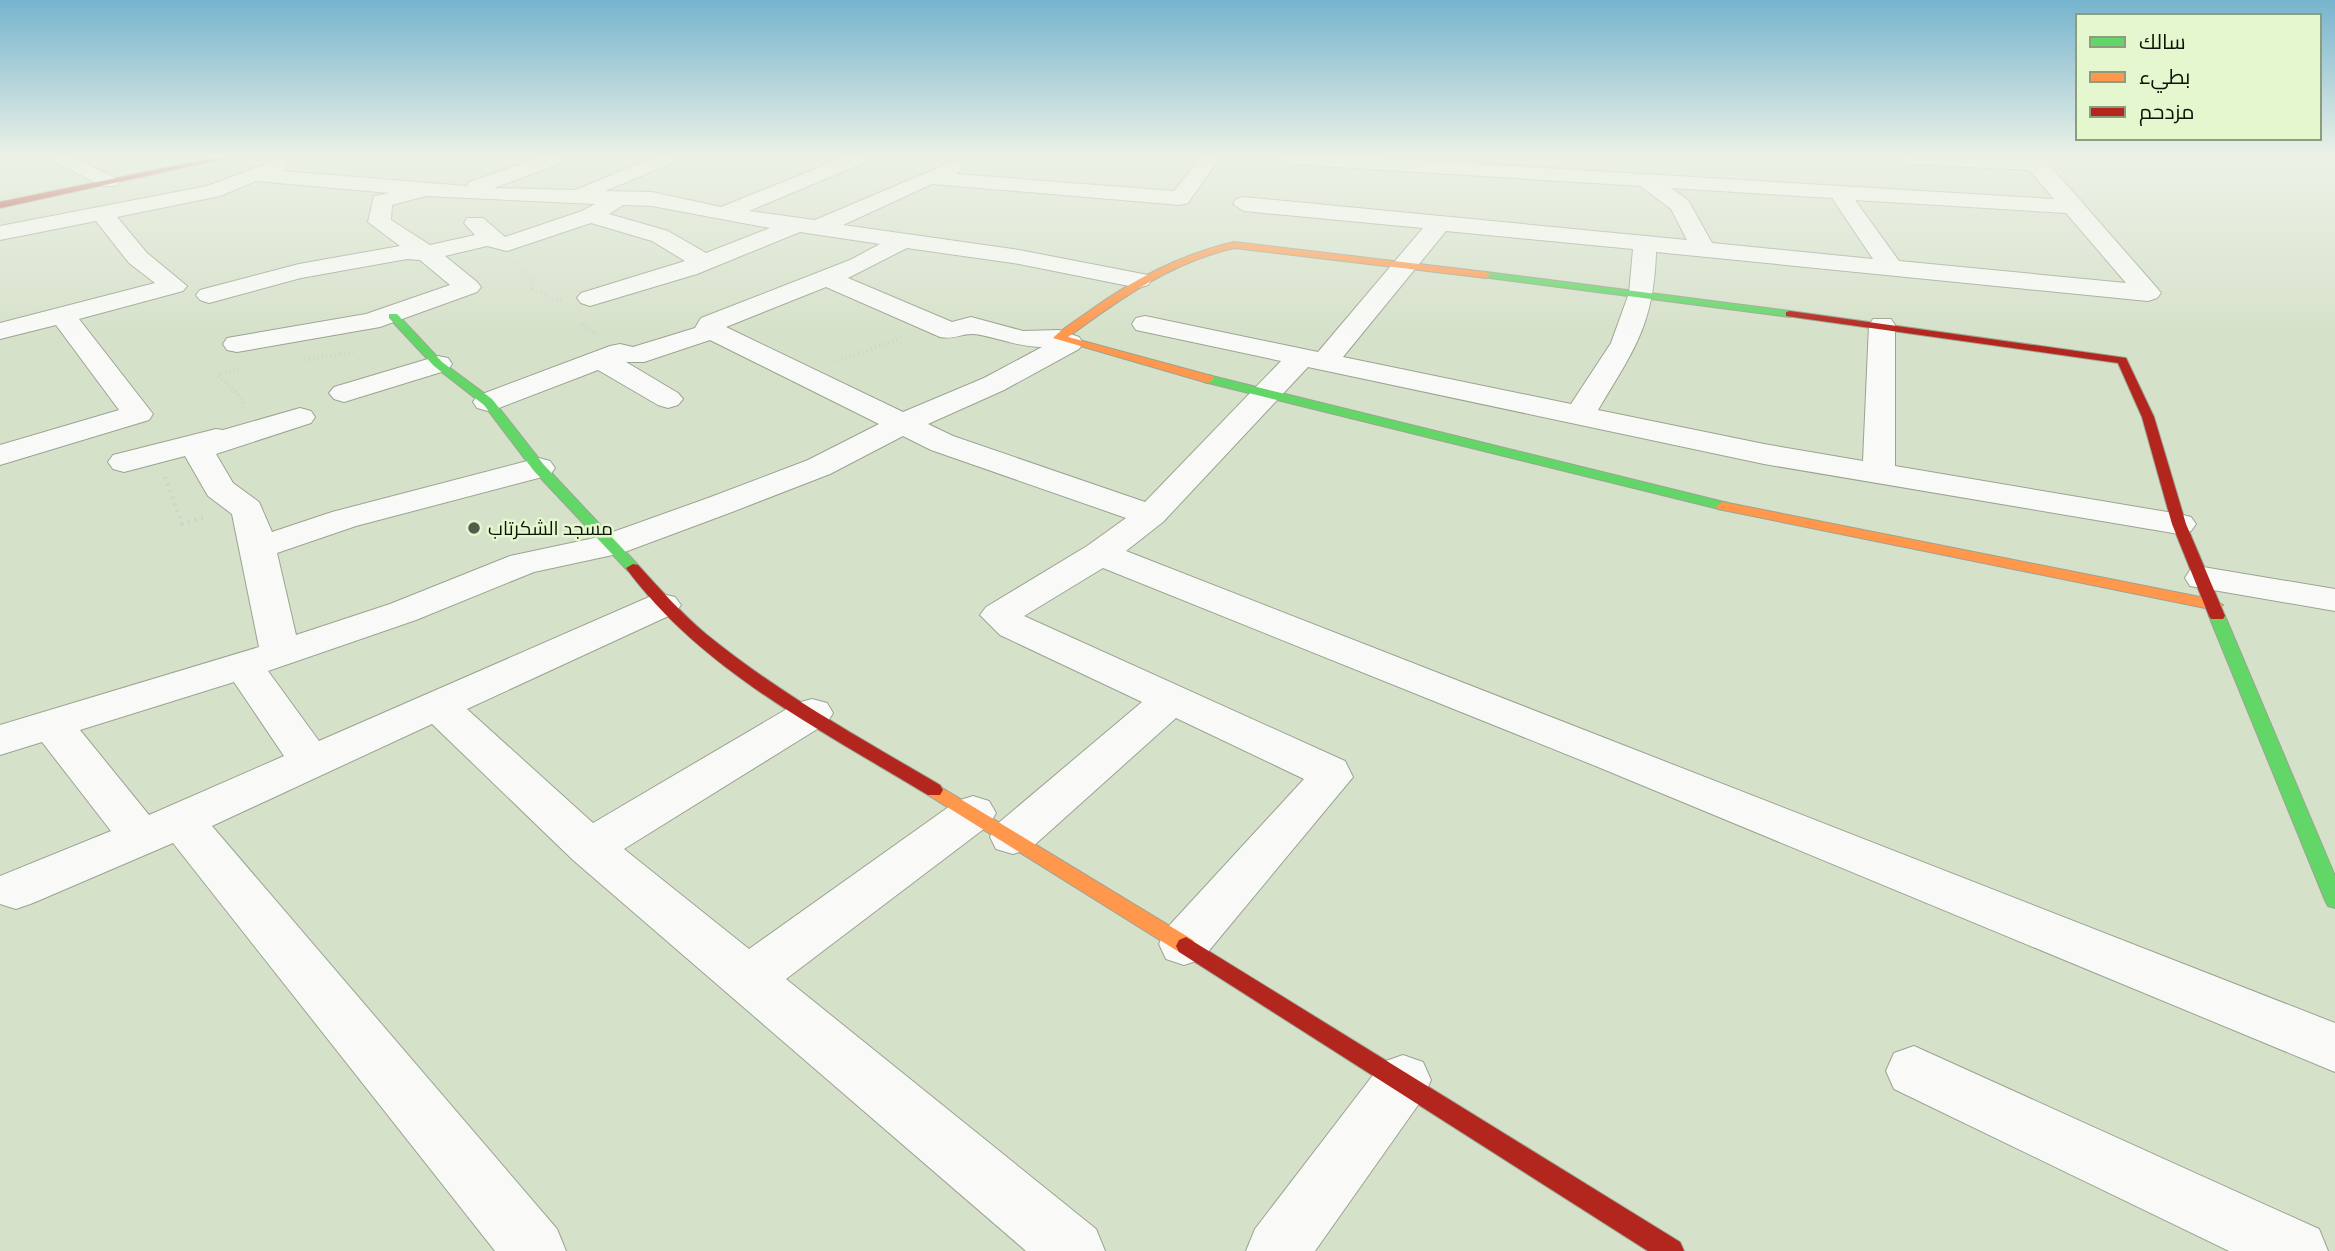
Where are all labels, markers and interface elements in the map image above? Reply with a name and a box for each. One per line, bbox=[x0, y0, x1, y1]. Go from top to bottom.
legend bbox=[2076, 14, 2321, 140]
text: سالك bbox=[2139, 27, 2186, 56]
text: بطيء bbox=[2139, 62, 2190, 93]
text: مزدحم bbox=[2139, 97, 2194, 126]
place label: مسجد الشكرتاب bbox=[488, 515, 613, 541]
marker: مسجد الشكرتاب bbox=[466, 520, 482, 536]

